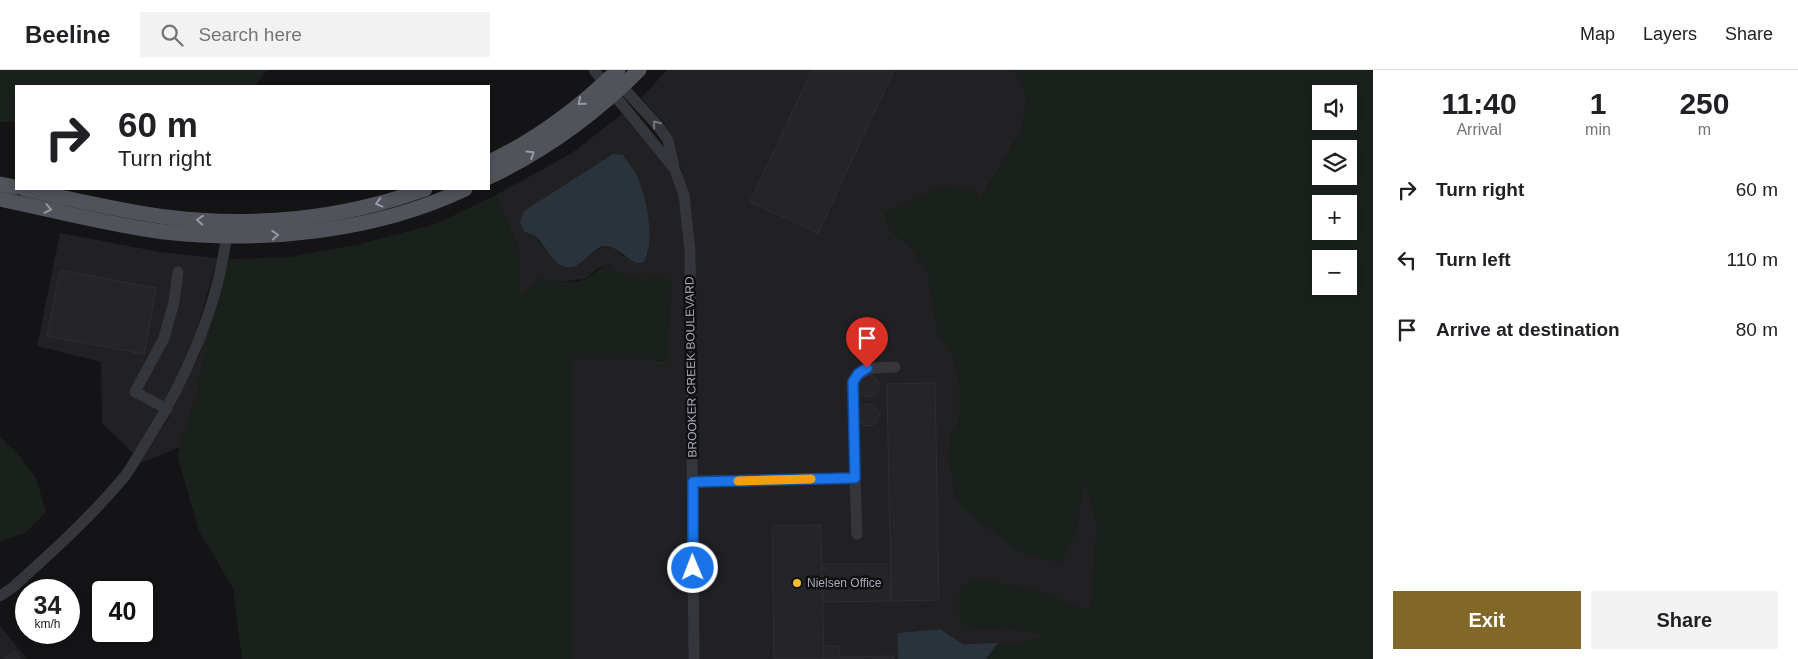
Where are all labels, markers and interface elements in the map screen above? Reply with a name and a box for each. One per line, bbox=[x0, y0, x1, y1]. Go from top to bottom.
search box bbox=[140, 12, 490, 57]
text: Beeline bbox=[25, 21, 110, 48]
icon: search bbox=[158, 21, 186, 49]
text: Search here bbox=[198, 24, 302, 45]
text: Map bbox=[1580, 24, 1615, 44]
text: Layers bbox=[1643, 24, 1697, 44]
text: Share bbox=[1725, 24, 1773, 44]
map controls bbox=[1312, 85, 1357, 295]
button: sound bbox=[1312, 85, 1357, 130]
text: 11:40 bbox=[1442, 87, 1517, 120]
text: 1 bbox=[1590, 87, 1606, 120]
text: 250 bbox=[1679, 87, 1729, 120]
one-way arrow bbox=[577, 96, 586, 105]
icon: right bbox=[35, 105, 100, 170]
text: 60 m bbox=[118, 105, 198, 144]
one-way arrow bbox=[652, 120, 661, 129]
text: Arrival bbox=[1456, 121, 1502, 138]
text: min bbox=[1585, 121, 1611, 138]
text: m bbox=[1698, 121, 1711, 138]
button: layers bbox=[1312, 140, 1357, 185]
text: Turn right bbox=[118, 146, 211, 171]
one-way arrow bbox=[526, 150, 535, 160]
icon: right bbox=[1393, 176, 1421, 204]
text: Turn right bbox=[1436, 179, 1524, 200]
text: 60 m bbox=[1736, 179, 1778, 200]
button: + bbox=[1312, 195, 1357, 240]
one-way arrow bbox=[374, 197, 383, 208]
one-way arrow bbox=[43, 203, 52, 214]
one-way arrow bbox=[196, 215, 204, 226]
one-way arrow bbox=[271, 229, 279, 240]
icon: left bbox=[1393, 246, 1421, 274]
text: Turn left bbox=[1436, 249, 1511, 270]
text: 110 m bbox=[1727, 249, 1778, 270]
button: − bbox=[1312, 250, 1357, 295]
street label: BROOKER CREEK BOULEVARD bbox=[682, 276, 700, 458]
icon: arrive bbox=[1393, 316, 1421, 344]
pin bbox=[846, 317, 888, 368]
text: Arrive at destination bbox=[1436, 319, 1620, 340]
text: 80 m bbox=[1736, 319, 1778, 340]
icon: arrive bbox=[853, 324, 881, 352]
position arrow bbox=[666, 541, 718, 593]
place label: Nielsen Office bbox=[807, 576, 882, 590]
marker: Nielsen Office bbox=[791, 577, 803, 589]
speed limit sign: 40 bbox=[90, 579, 155, 644]
text: 34 bbox=[34, 591, 61, 619]
button: Exit bbox=[1393, 591, 1581, 649]
button: Share bbox=[1591, 591, 1778, 649]
text: km/h bbox=[34, 617, 61, 631]

